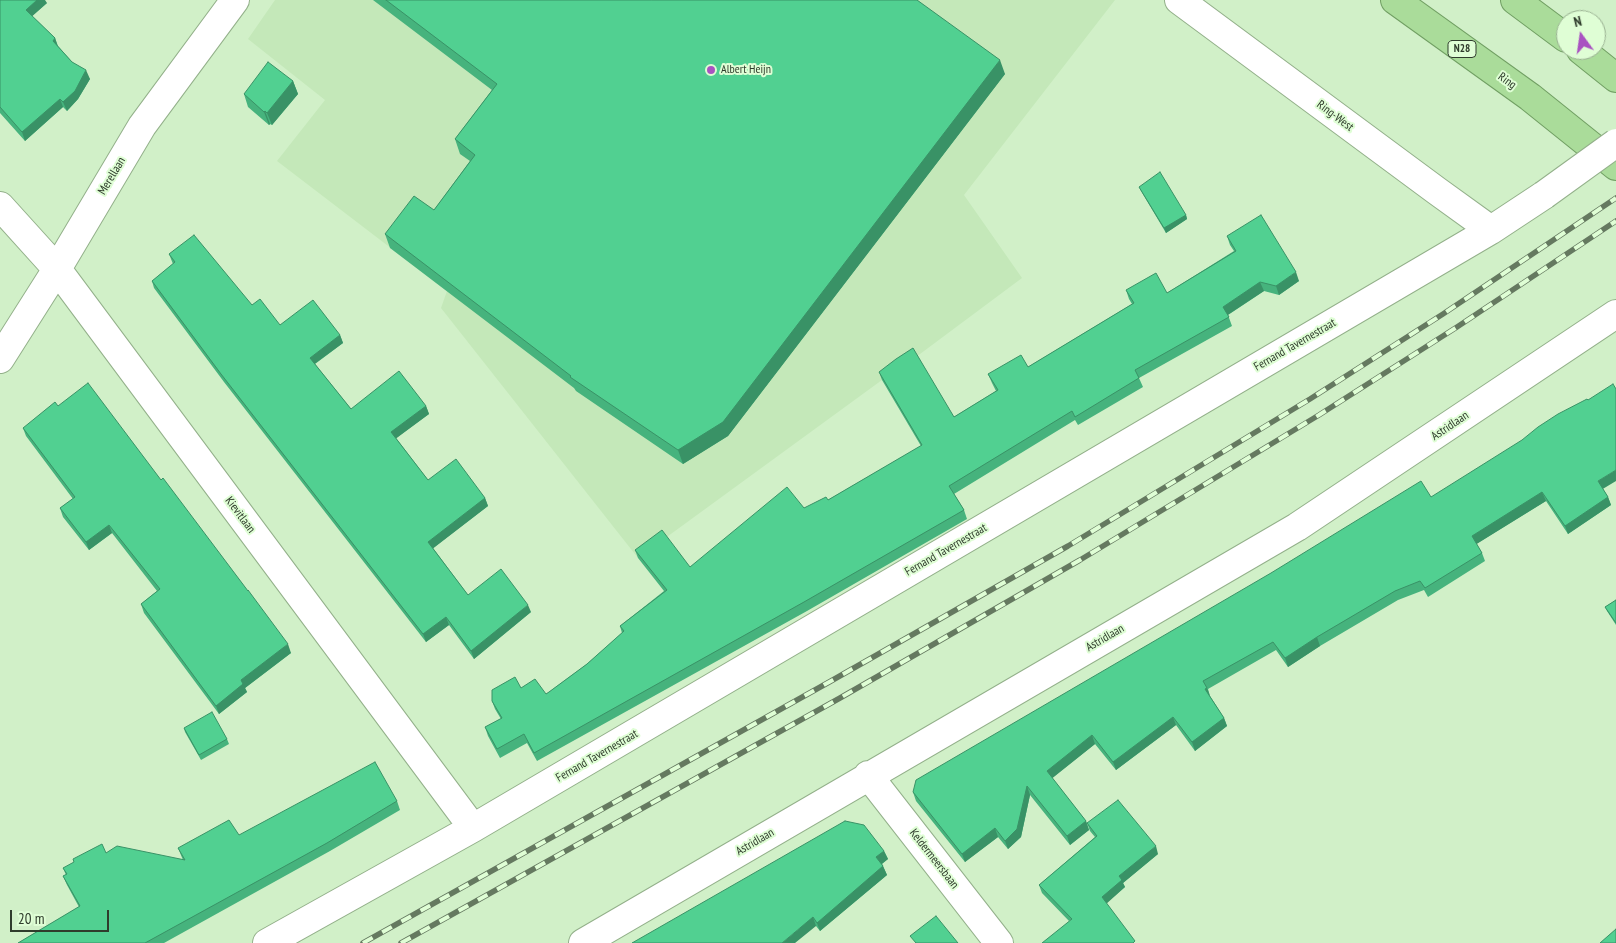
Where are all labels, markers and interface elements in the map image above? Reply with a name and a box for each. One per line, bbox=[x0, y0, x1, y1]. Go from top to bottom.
north arrow bbox=[1556, 10, 1606, 60]
text: N bbox=[1572, 12, 1583, 31]
road number: N28 bbox=[1448, 41, 1476, 58]
place label: Albert Heijn bbox=[721, 63, 771, 77]
marker: Albert Heijn bbox=[705, 64, 717, 76]
street label: Ring bbox=[1495, 70, 1519, 92]
street label: Ring-West bbox=[1314, 98, 1356, 134]
street label: Merellaan bbox=[95, 155, 129, 197]
street label: Fernand Tavernestraat bbox=[1252, 316, 1338, 374]
street label: Astridlaan bbox=[1429, 408, 1471, 444]
street label: Kievitlaan bbox=[222, 494, 258, 536]
street label: Fernand Tavernestraat bbox=[903, 521, 989, 579]
street label: Astridlaan bbox=[1083, 621, 1127, 655]
street label: Fernand Tavernestraat bbox=[554, 727, 640, 785]
street label: Astridlaan bbox=[733, 825, 777, 859]
street label: Keldermeersbaan bbox=[906, 826, 962, 892]
scale bar bbox=[12, 900, 111, 932]
text: 20 m bbox=[18, 909, 44, 928]

